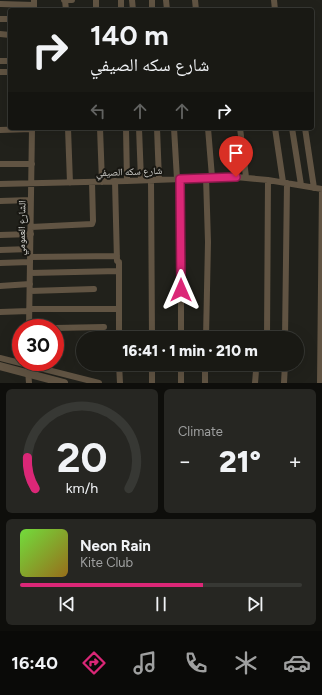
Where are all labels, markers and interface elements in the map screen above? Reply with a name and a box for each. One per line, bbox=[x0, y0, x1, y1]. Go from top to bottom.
text: 140 m bbox=[90, 18, 169, 52]
icon: right bbox=[24, 24, 76, 76]
text: شارع سكه الصيفي bbox=[90, 54, 209, 76]
icon: left bbox=[87, 100, 109, 122]
icon: ahead bbox=[129, 100, 151, 122]
icon: ahead bbox=[171, 100, 193, 122]
icon: right bbox=[213, 100, 235, 122]
pin bbox=[219, 136, 253, 177]
icon: arrive bbox=[225, 142, 247, 164]
street label: شارع سكه الصيفي bbox=[96, 164, 163, 181]
street label: الشارع العمومي bbox=[15, 200, 30, 256]
position arrow bbox=[160, 269, 202, 311]
speed limit sign: 30 bbox=[12, 319, 64, 371]
text: 16:41 · 1 min · 210 m bbox=[122, 342, 258, 360]
text: Climate bbox=[178, 424, 223, 439]
text: 20 bbox=[56, 432, 108, 482]
text: 21° bbox=[219, 443, 261, 480]
text: − bbox=[178, 448, 192, 475]
text: + bbox=[288, 448, 302, 475]
text: km/h bbox=[66, 479, 98, 497]
text: Neon Rain bbox=[80, 537, 151, 555]
text: Kite Club bbox=[80, 555, 133, 570]
icon: previous bbox=[56, 593, 78, 615]
icon: pause bbox=[150, 593, 172, 615]
icon: next bbox=[244, 593, 266, 615]
icon: directions bbox=[80, 649, 108, 677]
icon: music bbox=[131, 649, 159, 677]
icon: phone bbox=[182, 649, 210, 677]
icon: climate bbox=[232, 649, 260, 677]
icon: car bbox=[283, 649, 311, 677]
text: 16:40 bbox=[11, 652, 58, 674]

